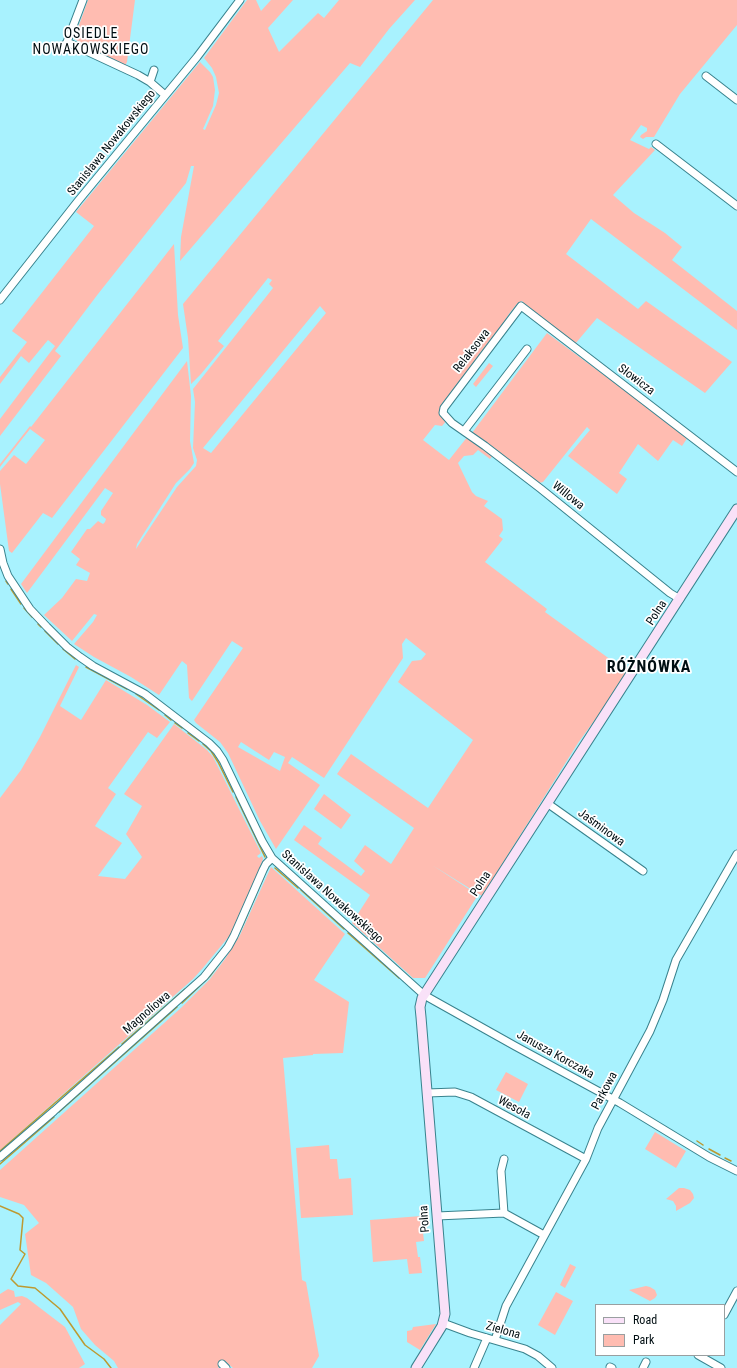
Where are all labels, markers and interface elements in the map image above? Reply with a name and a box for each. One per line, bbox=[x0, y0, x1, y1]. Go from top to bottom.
district label: OSIEDLE NOWAKOWSKIEGO bbox=[32, 26, 150, 58]
street label: Stanisława Nowakowskiego bbox=[65, 87, 159, 199]
street label: Relaksowa bbox=[451, 326, 493, 376]
street label: Słowicza bbox=[615, 362, 657, 398]
street label: Willowa bbox=[549, 479, 587, 513]
street label: Polna bbox=[644, 598, 670, 628]
district label: RÓŻNÓWKA bbox=[607, 658, 691, 678]
street label: Jaśminowa bbox=[575, 806, 627, 850]
street label: Stanisława Nowakowskiego bbox=[278, 847, 386, 947]
street label: Polna bbox=[468, 869, 494, 899]
street label: Magnoliowa bbox=[121, 989, 173, 1037]
street label: Janusza Korczaka bbox=[514, 1028, 596, 1082]
street label: Parkowa bbox=[589, 1070, 621, 1112]
street label: Wesoła bbox=[495, 1093, 533, 1123]
street label: Polna bbox=[417, 1205, 433, 1233]
legend bbox=[595, 1304, 725, 1356]
text: Road bbox=[633, 1313, 657, 1327]
street label: Zielona bbox=[484, 1319, 522, 1343]
text: Park bbox=[633, 1333, 654, 1347]

